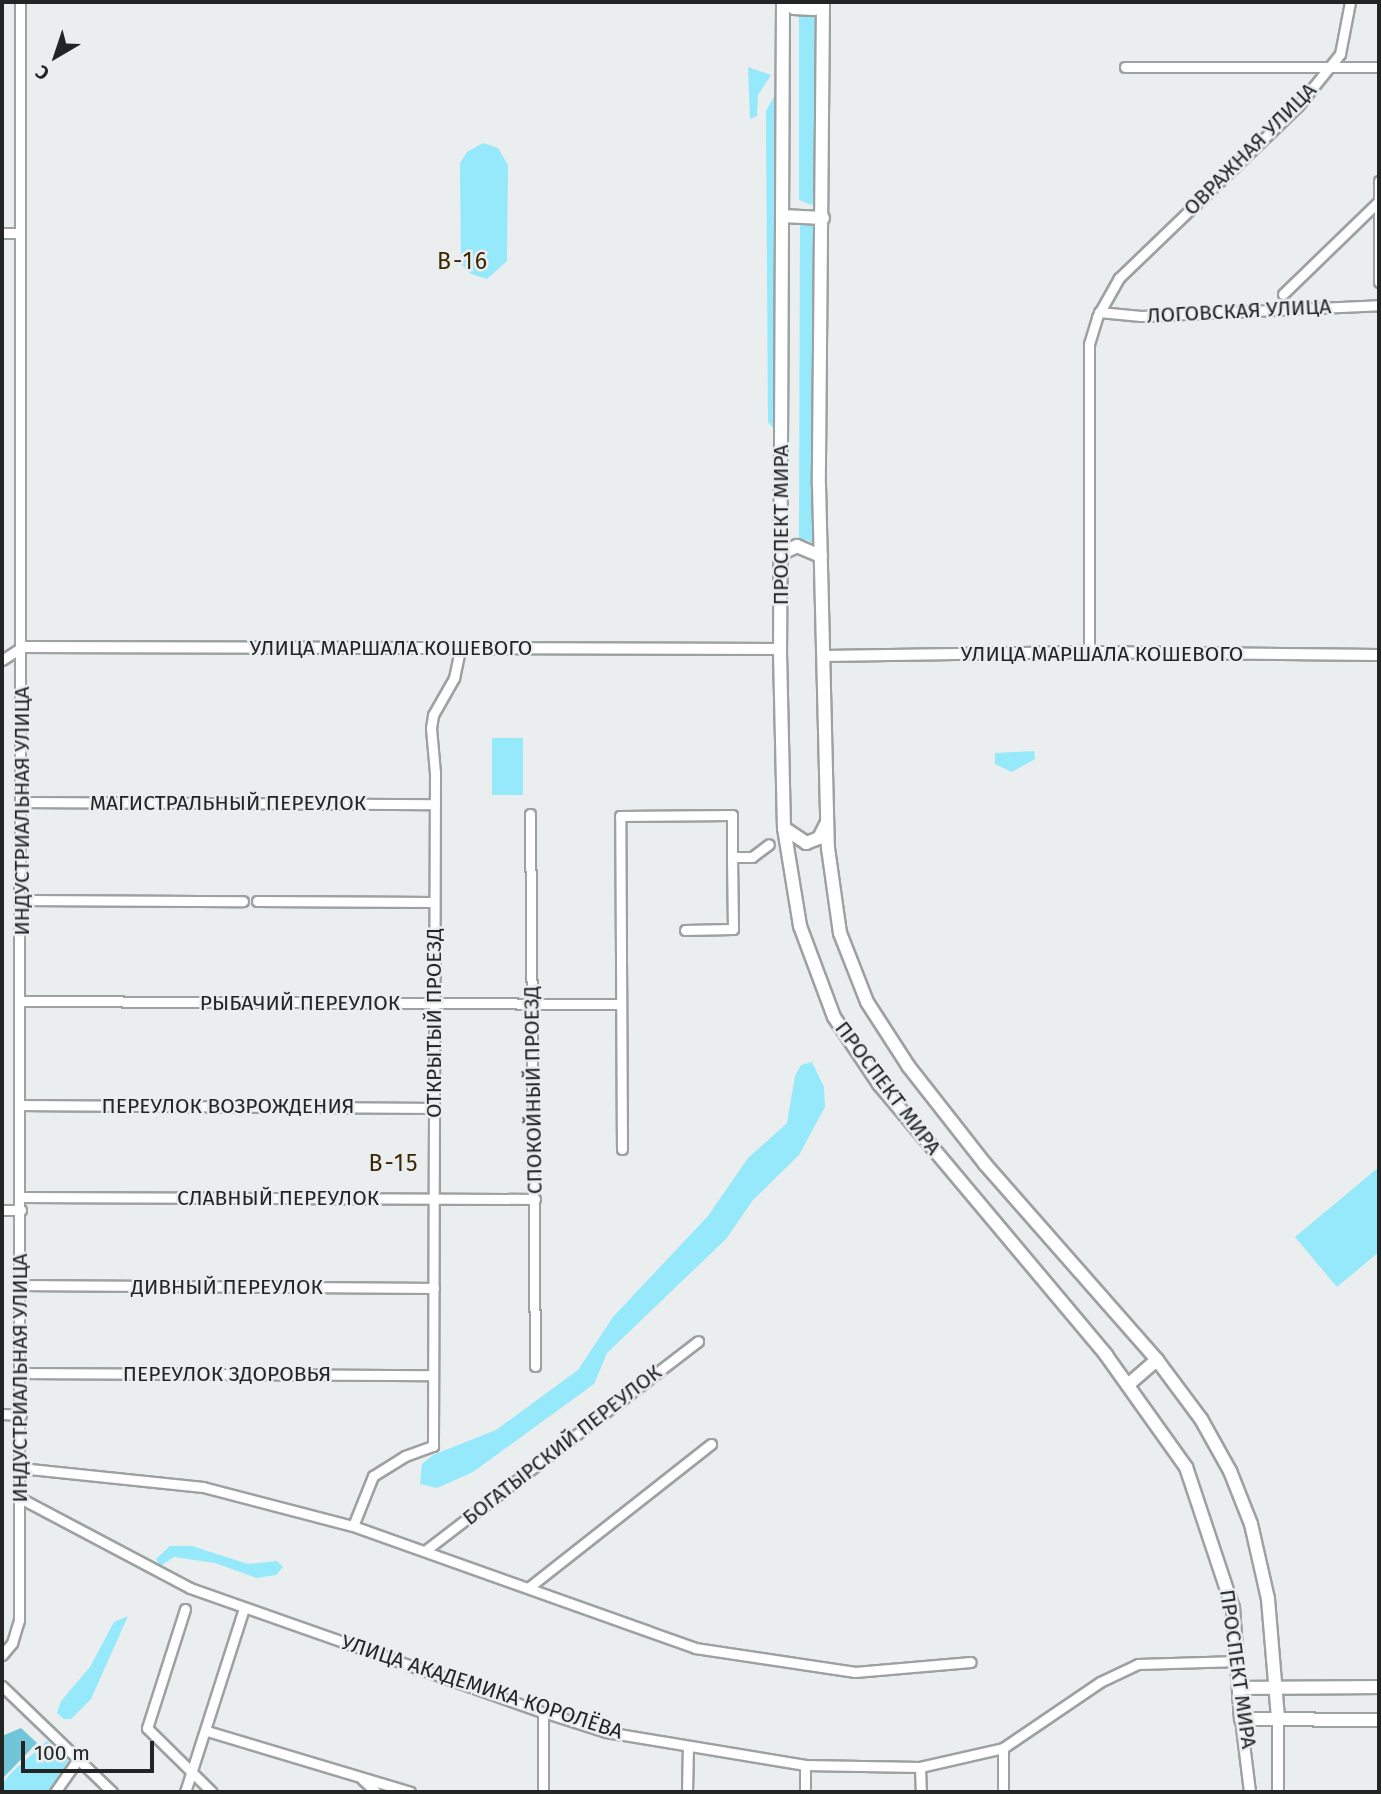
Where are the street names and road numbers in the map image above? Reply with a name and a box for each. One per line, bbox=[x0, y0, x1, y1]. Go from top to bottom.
street label: ОВРАЖНАЯ УЛИЦА bbox=[1178, 77, 1322, 221]
street label: ЛОГОВСКАЯ УЛИЦА bbox=[1146, 294, 1332, 328]
street label: ПРОСПЕКТ МИРА bbox=[768, 445, 794, 605]
street label: УЛИЦА МАРШАЛА КОШЕВОГО bbox=[250, 635, 532, 661]
street label: УЛИЦА МАРШАЛА КОШЕВОГО bbox=[961, 641, 1243, 667]
street label: ИНДУСТРИАЛЬНАЯ УЛИЦА bbox=[9, 686, 35, 936]
street label: МАГИСТРАЛЬНЫЙ ПЕРЕУЛОК bbox=[90, 790, 366, 816]
street label: ОТКРЫТЫЙ ПРОЕЗД bbox=[421, 928, 447, 1118]
street label: СПОКОЙНЫЙ ПРОЕЗД bbox=[519, 986, 547, 1194]
street label: РЫБАЧИЙ ПЕРЕУЛОК bbox=[200, 990, 400, 1016]
street label: ПРОСПЕКТ МИРА bbox=[830, 1016, 946, 1160]
street label: ПЕРЕУЛОК ВОЗРОЖДЕНИЯ bbox=[102, 1093, 354, 1119]
street label: СЛАВНЫЙ ПЕРЕУЛОК bbox=[177, 1185, 379, 1211]
street label: ИНДУСТРИАЛЬНАЯ УЛИЦА bbox=[7, 1253, 33, 1503]
street label: ДИВНЫЙ ПЕРЕУЛОК bbox=[131, 1274, 323, 1300]
street label: БОГАТЫРСКИЙ ПЕРЕУЛОК bbox=[458, 1360, 666, 1530]
street label: ПЕРЕУЛОК ЗДОРОВЬЯ bbox=[123, 1361, 331, 1387]
street label: ПРОСПЕКТ МИРА bbox=[1214, 1588, 1262, 1750]
street label: УЛИЦА АКАДЕМИКА КОРОЛЁВА bbox=[338, 1630, 626, 1744]

